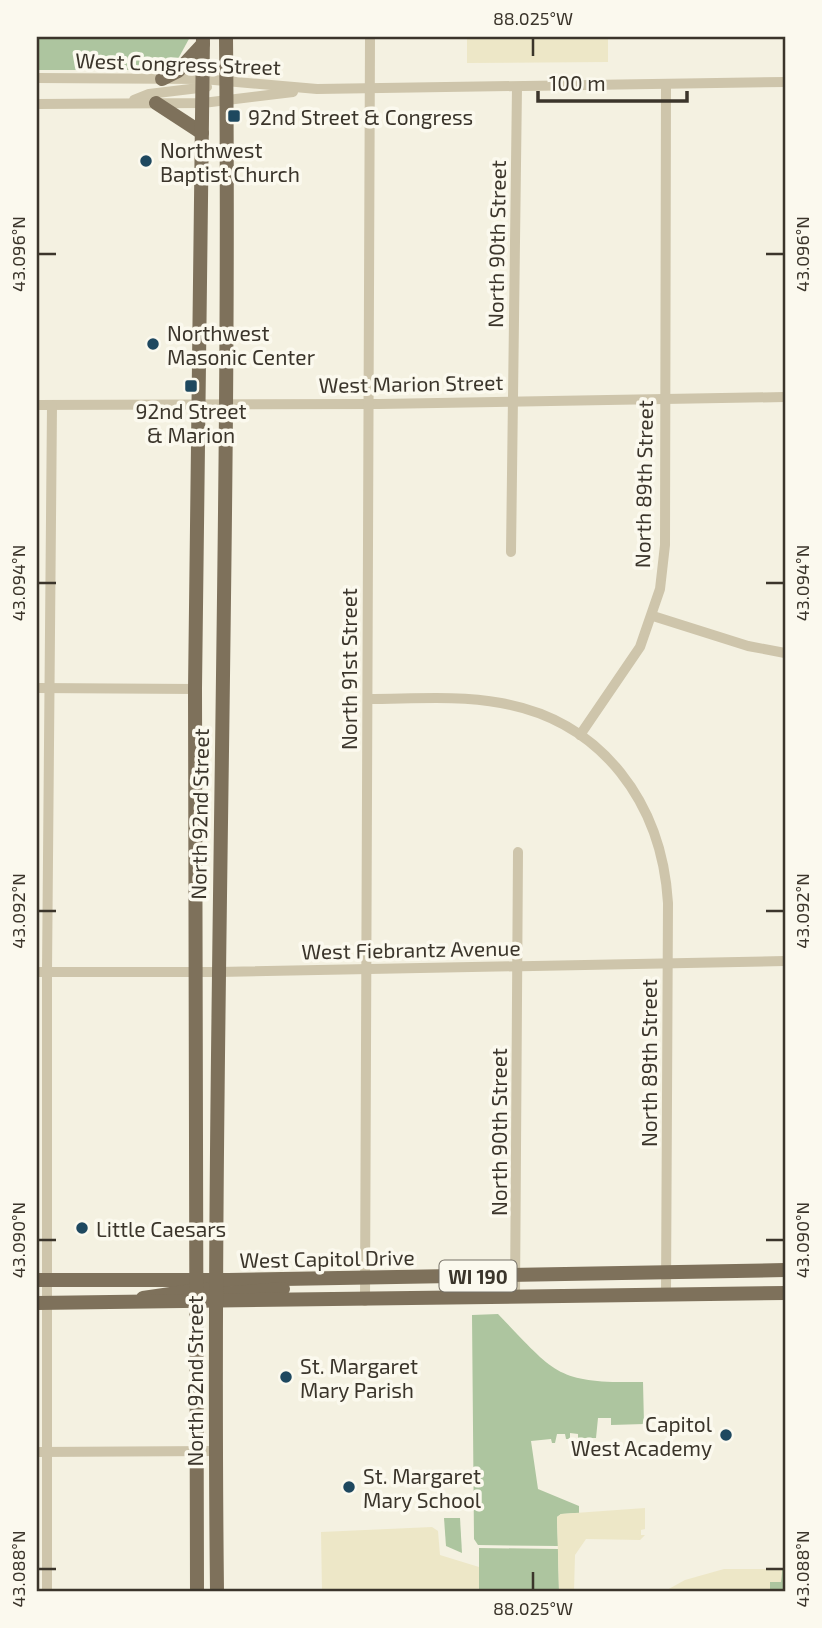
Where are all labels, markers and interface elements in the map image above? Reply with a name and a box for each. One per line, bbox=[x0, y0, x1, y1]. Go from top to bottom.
text: 88.025°W bbox=[493, 7, 573, 29]
street label: West Congress Street bbox=[75, 47, 281, 79]
scale bar bbox=[538, 60, 687, 104]
text: 100 m bbox=[549, 70, 606, 95]
place label: 92nd Street & Congress bbox=[248, 104, 473, 129]
marker: 92nd Street & Congress bbox=[226, 108, 242, 124]
place label: Northwest Baptist Church bbox=[160, 137, 300, 186]
marker: Northwest Baptist Church bbox=[138, 153, 154, 169]
street label: North 90th Street bbox=[482, 160, 510, 328]
text: 43.096°N bbox=[7, 216, 29, 292]
text: 43.096°N bbox=[791, 216, 813, 292]
place label: Northwest Masonic Center bbox=[167, 320, 316, 369]
marker: Northwest Masonic Center bbox=[145, 336, 161, 352]
street label: West Marion Street bbox=[318, 369, 504, 397]
marker: 92nd Street & Marion bbox=[183, 378, 199, 394]
place label: 92nd Street & Marion bbox=[135, 398, 247, 447]
street label: North 89th Street bbox=[629, 400, 657, 568]
text: 43.094°N bbox=[7, 545, 29, 621]
text: 43.094°N bbox=[791, 545, 813, 621]
street label: North 91st Street bbox=[336, 588, 361, 750]
street label: North 92nd Street bbox=[185, 728, 213, 900]
text: 43.092°N bbox=[7, 873, 29, 949]
text: 43.092°N bbox=[791, 873, 813, 949]
street label: West Fiebrantz Avenue bbox=[301, 935, 521, 963]
street label: North 89th Street bbox=[636, 979, 661, 1147]
street label: North 90th Street bbox=[486, 1048, 511, 1216]
text: 43.090°N bbox=[7, 1202, 29, 1278]
text: 43.090°N bbox=[791, 1202, 813, 1278]
place label: Little Caesars bbox=[96, 1216, 226, 1241]
marker: Little Caesars bbox=[74, 1220, 90, 1236]
street label: West Capitol Drive bbox=[239, 1244, 415, 1272]
road number: WI 190 bbox=[440, 1260, 516, 1292]
street label: North 92nd Street bbox=[182, 1295, 207, 1467]
place label: St. Margaret Mary Parish bbox=[300, 1353, 418, 1402]
marker: St. Margaret Mary Parish bbox=[278, 1369, 294, 1385]
place label: Capitol West Academy bbox=[571, 1411, 713, 1460]
marker: Capitol West Academy bbox=[718, 1427, 734, 1443]
place label: St. Margaret Mary School bbox=[363, 1463, 482, 1512]
marker: St. Margaret Mary School bbox=[341, 1479, 357, 1495]
text: 43.088°N bbox=[7, 1530, 29, 1608]
text: 43.088°N bbox=[791, 1530, 813, 1608]
text: 88.025°W bbox=[493, 1597, 573, 1619]

